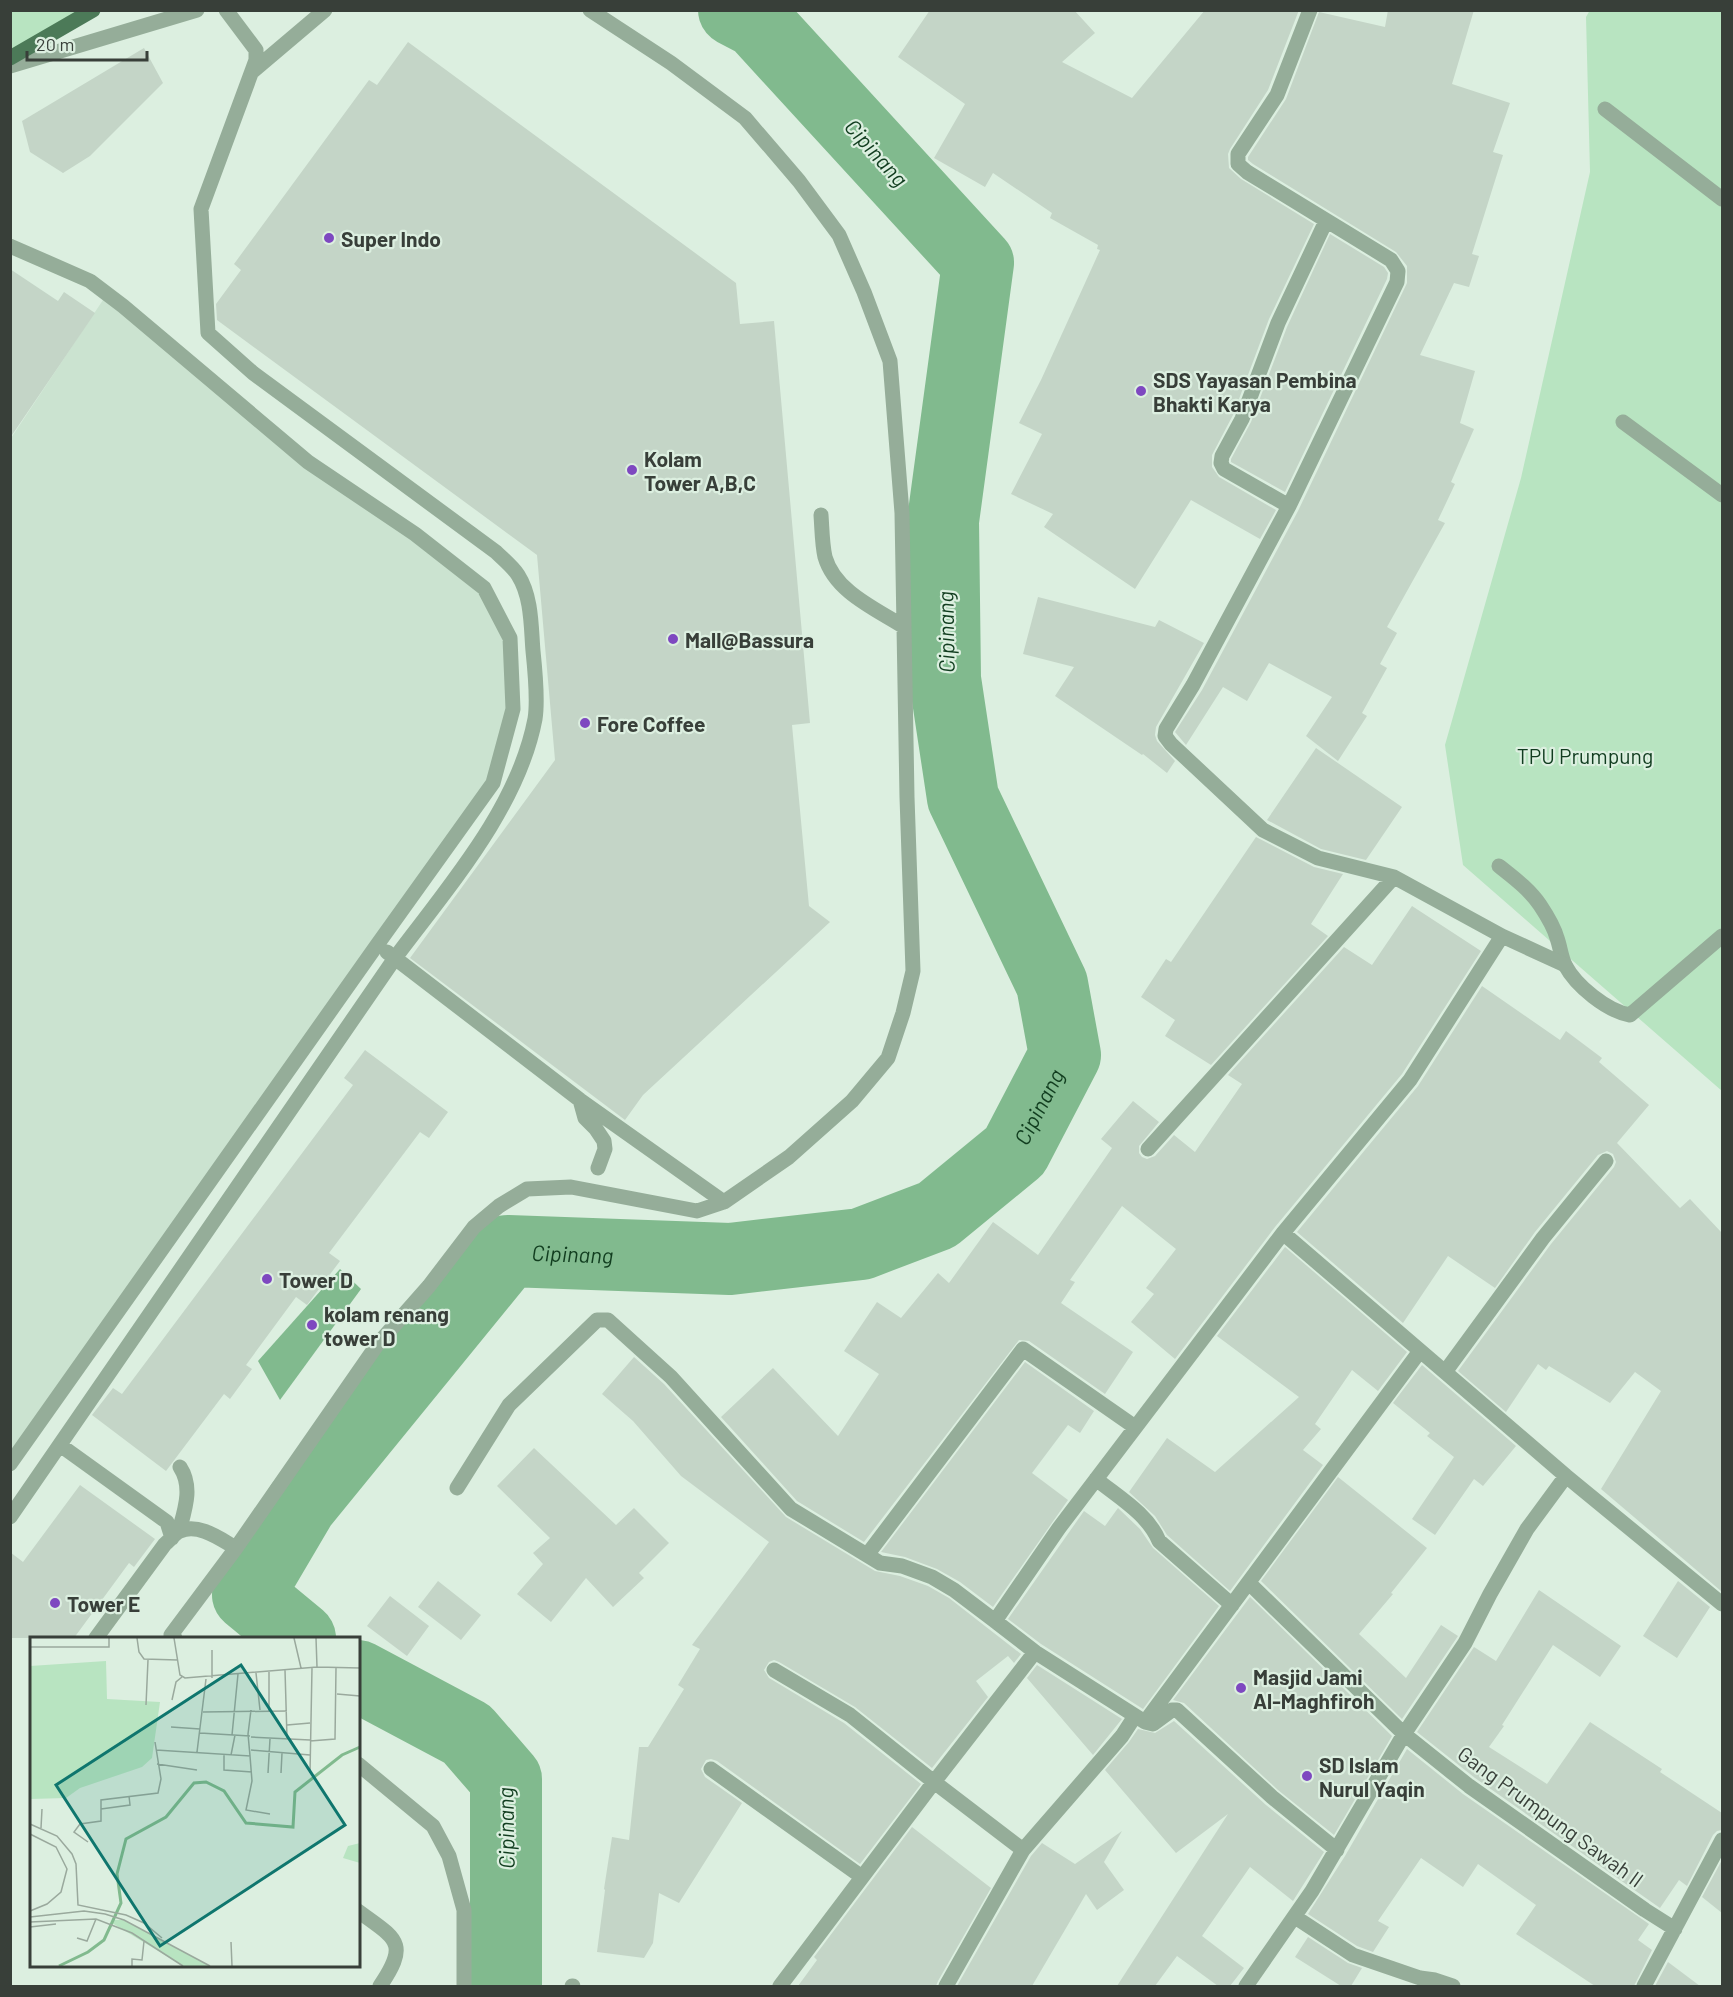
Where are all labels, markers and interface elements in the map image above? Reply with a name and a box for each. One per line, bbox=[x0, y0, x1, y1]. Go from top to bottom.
scale bar bbox=[27, 24, 147, 62]
text: 20 m bbox=[36, 33, 74, 55]
water label: Cipinang bbox=[840, 113, 914, 191]
place label: Super Indo bbox=[341, 226, 441, 251]
marker: Super Indo bbox=[322, 231, 336, 245]
place label: SDS Yayasan Pembina Bhakti Karya bbox=[1153, 367, 1357, 416]
marker: SDS Yayasan Pembina Bhakti Karya bbox=[1134, 384, 1148, 398]
place label: Kolam Tower A,B,C bbox=[644, 446, 756, 495]
marker: Kolam Tower A,B,C bbox=[625, 463, 639, 477]
water label: Cipinang bbox=[931, 591, 959, 673]
place label: Mall@Bassura bbox=[685, 627, 814, 652]
marker: Mall@Bassura bbox=[666, 632, 680, 646]
place label: Fore Coffee bbox=[597, 711, 705, 736]
marker: Fore Coffee bbox=[578, 716, 592, 730]
park label: TPU Prumpung bbox=[1517, 743, 1653, 768]
water label: Cipinang bbox=[1008, 1064, 1069, 1149]
water label: Cipinang bbox=[531, 1239, 614, 1268]
place label: Tower D bbox=[279, 1267, 353, 1292]
marker: Tower D bbox=[260, 1272, 274, 1286]
place label: kolam renang tower D bbox=[324, 1301, 449, 1350]
marker: kolam renang tower D bbox=[305, 1318, 319, 1332]
place label: Tower E bbox=[67, 1591, 140, 1616]
marker: Tower E bbox=[48, 1596, 62, 1610]
inset map bbox=[30, 1637, 360, 1967]
place label: Masjid Jami Al-Maghfiroh bbox=[1253, 1664, 1375, 1713]
marker: Masjid Jami Al-Maghfiroh bbox=[1234, 1681, 1248, 1695]
street label: Gang Prumpung Sawah II bbox=[1453, 1740, 1649, 1892]
place label: SD Islam Nurul Yaqin bbox=[1319, 1752, 1425, 1801]
marker: SD Islam Nurul Yaqin bbox=[1300, 1769, 1314, 1783]
water label: Cipinang bbox=[491, 1787, 519, 1869]

